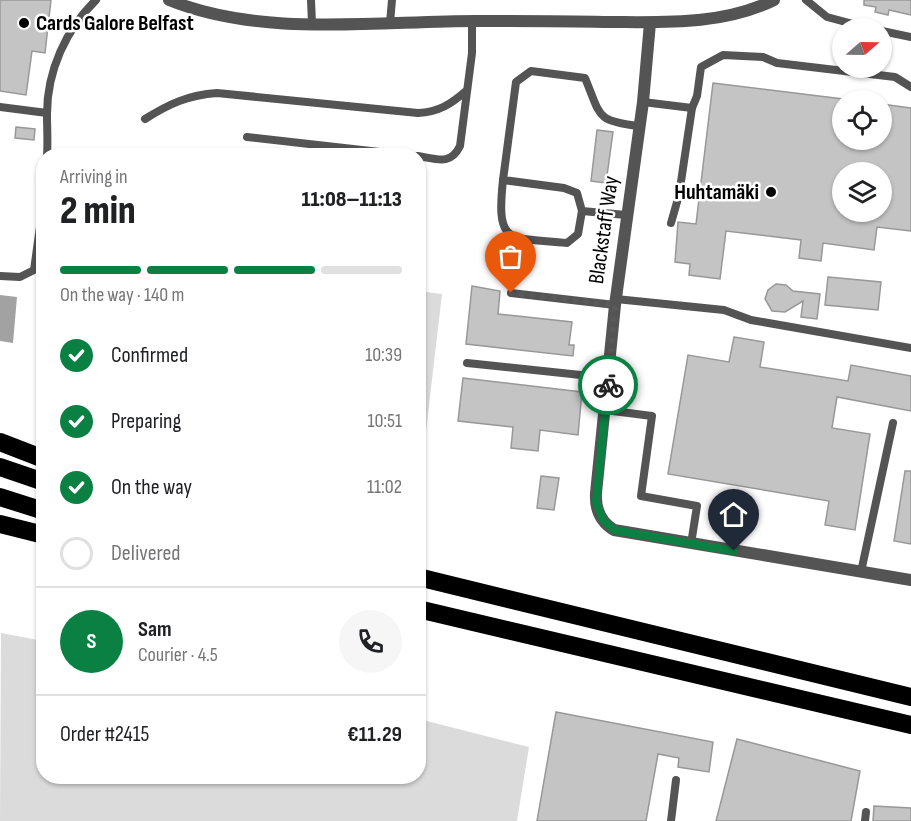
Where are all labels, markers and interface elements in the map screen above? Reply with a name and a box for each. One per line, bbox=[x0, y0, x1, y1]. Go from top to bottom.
place label: Cards Galore Belfast bbox=[36, 10, 194, 37]
marker: Cards Galore Belfast bbox=[17, 16, 31, 30]
north arrow bbox=[832, 18, 892, 78]
map controls bbox=[832, 18, 892, 222]
button: locate bbox=[832, 90, 892, 150]
button: layers bbox=[832, 162, 892, 222]
text: Arriving in bbox=[60, 165, 128, 189]
street label: Blackstaff Way bbox=[583, 174, 625, 286]
place label: Huhtamäki bbox=[674, 179, 759, 206]
marker: Huhtamäki bbox=[764, 185, 778, 199]
text: 11:08–11:13 bbox=[302, 186, 402, 213]
text: 2 min bbox=[60, 188, 136, 235]
pin bbox=[485, 231, 536, 293]
icon: bag bbox=[494, 240, 527, 273]
text: On the way · 140 m bbox=[60, 283, 184, 307]
icon: check bbox=[60, 339, 93, 372]
text: Confirmed bbox=[111, 342, 188, 369]
text: 10:39 bbox=[365, 343, 402, 367]
courier bbox=[578, 355, 638, 415]
icon: bike bbox=[592, 369, 625, 402]
icon: check bbox=[60, 405, 93, 438]
text: Preparing bbox=[111, 408, 181, 435]
text: 10:51 bbox=[368, 409, 402, 433]
icon: check bbox=[60, 471, 93, 504]
text: On the way bbox=[111, 474, 192, 501]
text: 11:02 bbox=[367, 475, 402, 499]
pin bbox=[708, 489, 759, 551]
icon: home bbox=[717, 498, 750, 531]
text: Delivered bbox=[111, 540, 180, 567]
button: phone bbox=[339, 610, 402, 673]
text: Sam bbox=[138, 616, 172, 643]
text: S bbox=[87, 628, 96, 655]
text: Courier · 4.5 bbox=[138, 643, 218, 667]
text: Order #2415 bbox=[60, 721, 149, 748]
text: €11.29 bbox=[347, 721, 402, 748]

